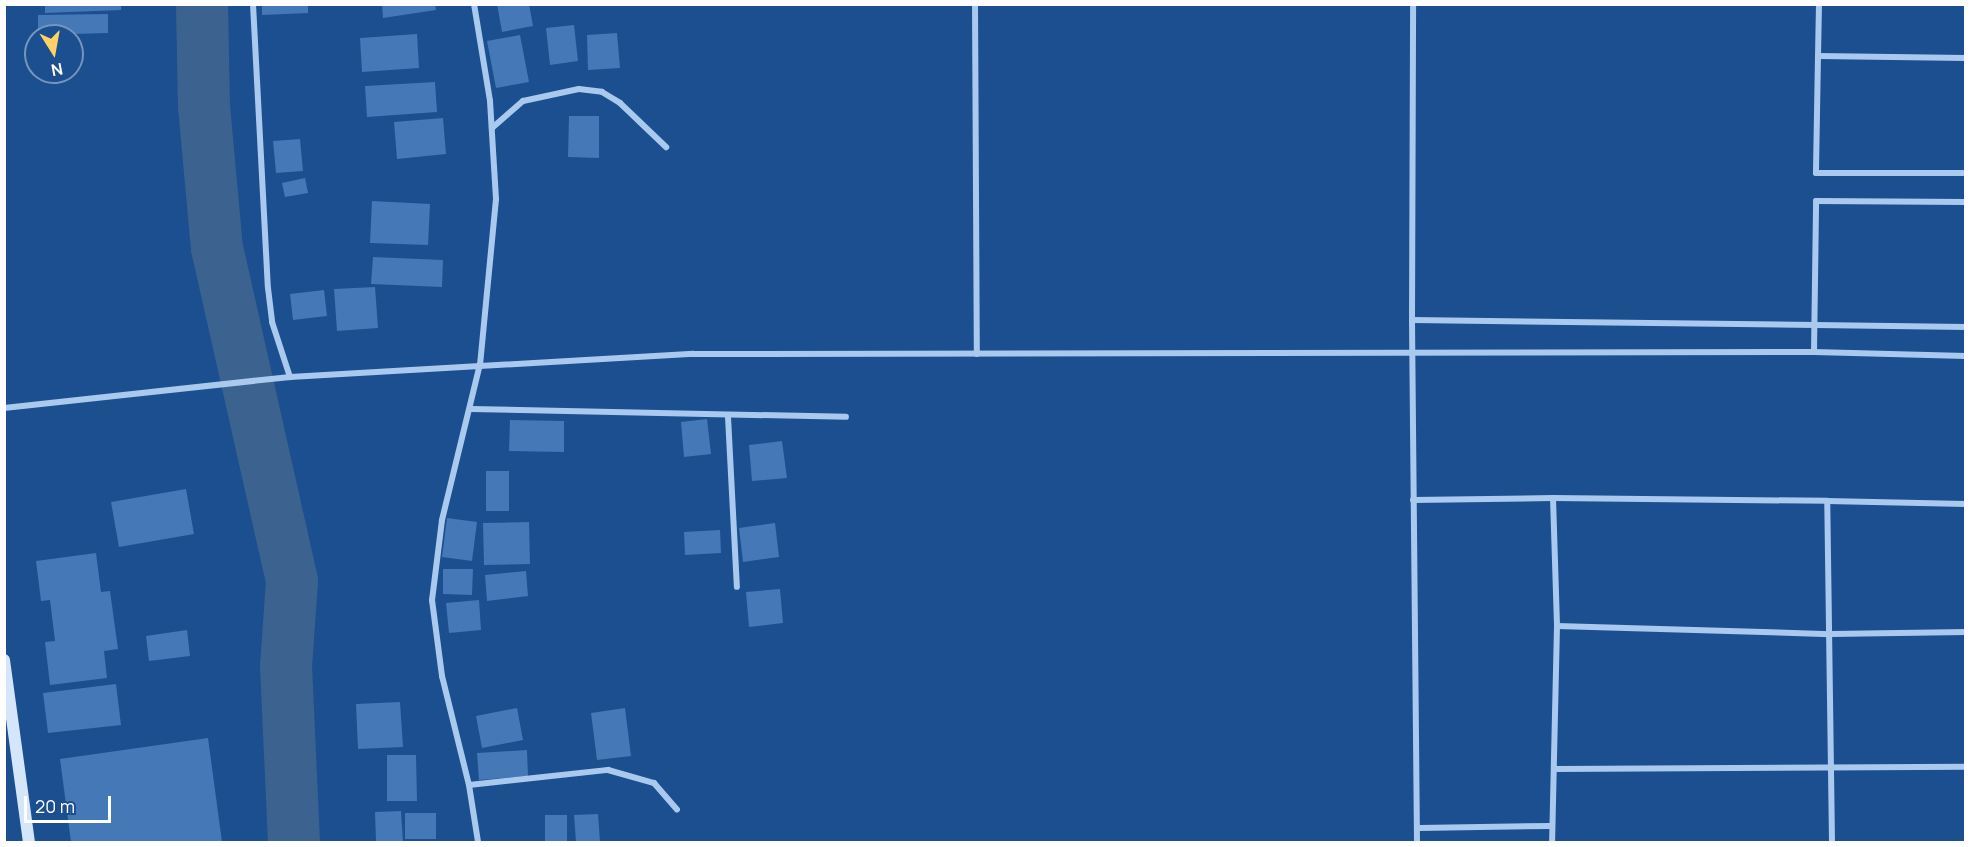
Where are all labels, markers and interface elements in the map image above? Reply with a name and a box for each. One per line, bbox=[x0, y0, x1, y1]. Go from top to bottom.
north arrow bbox=[24, 24, 84, 84]
text: N bbox=[49, 58, 65, 82]
scale bar bbox=[27, 784, 114, 822]
text: 20 m bbox=[35, 794, 75, 818]

